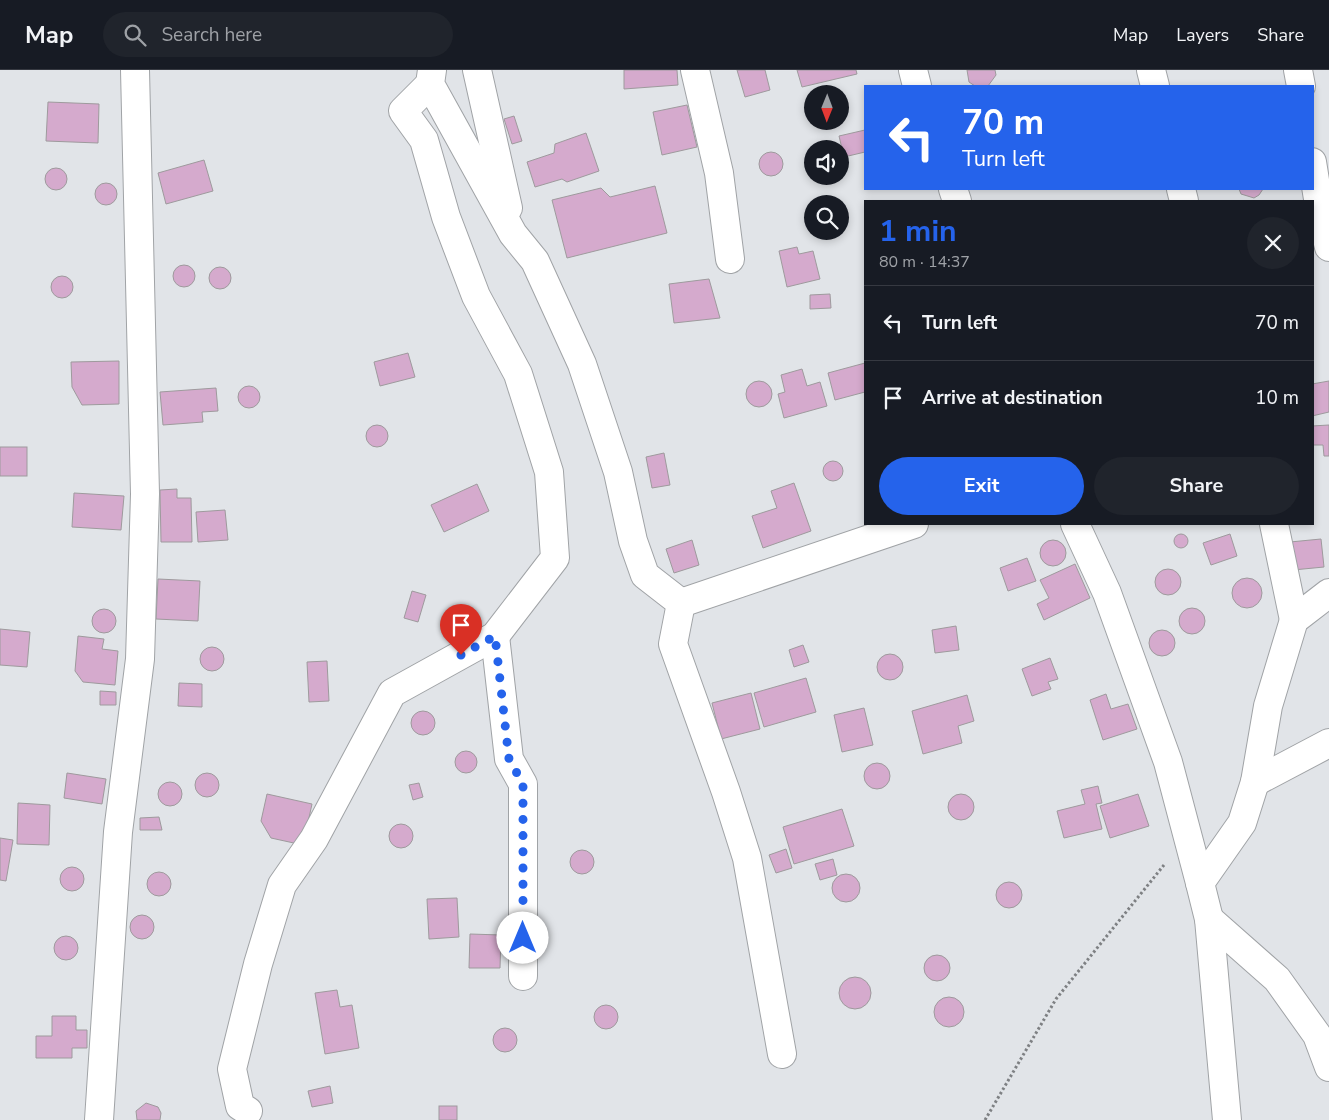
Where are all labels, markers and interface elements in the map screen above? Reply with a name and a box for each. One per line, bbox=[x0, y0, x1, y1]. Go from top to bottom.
search box bbox=[103, 12, 453, 57]
text: Map bbox=[25, 19, 73, 51]
icon: search bbox=[121, 21, 149, 49]
text: Search here bbox=[161, 22, 262, 48]
text: Map bbox=[1113, 23, 1148, 47]
text: Layers bbox=[1176, 23, 1229, 47]
text: Share bbox=[1257, 23, 1304, 47]
north arrow bbox=[804, 85, 849, 130]
map controls bbox=[804, 85, 849, 240]
text: 70 m bbox=[962, 99, 1044, 146]
icon: left bbox=[879, 105, 944, 170]
button: sound bbox=[804, 140, 849, 185]
text: Turn left bbox=[962, 144, 1045, 174]
button: search bbox=[804, 195, 849, 240]
text: 1 min bbox=[879, 211, 957, 252]
button: close bbox=[1247, 217, 1299, 269]
text: 80 m · 14:37 bbox=[879, 251, 970, 273]
icon: left bbox=[879, 309, 907, 337]
text: Turn left bbox=[922, 310, 997, 336]
text: 70 m bbox=[1255, 310, 1299, 336]
icon: arrive bbox=[879, 384, 907, 412]
text: Arrive at destination bbox=[922, 385, 1103, 411]
text: 10 m bbox=[1255, 385, 1299, 411]
button: Exit bbox=[879, 457, 1084, 515]
button: Share bbox=[1094, 457, 1299, 515]
pin bbox=[440, 604, 482, 655]
icon: arrive bbox=[447, 611, 475, 639]
position arrow bbox=[496, 911, 548, 963]

